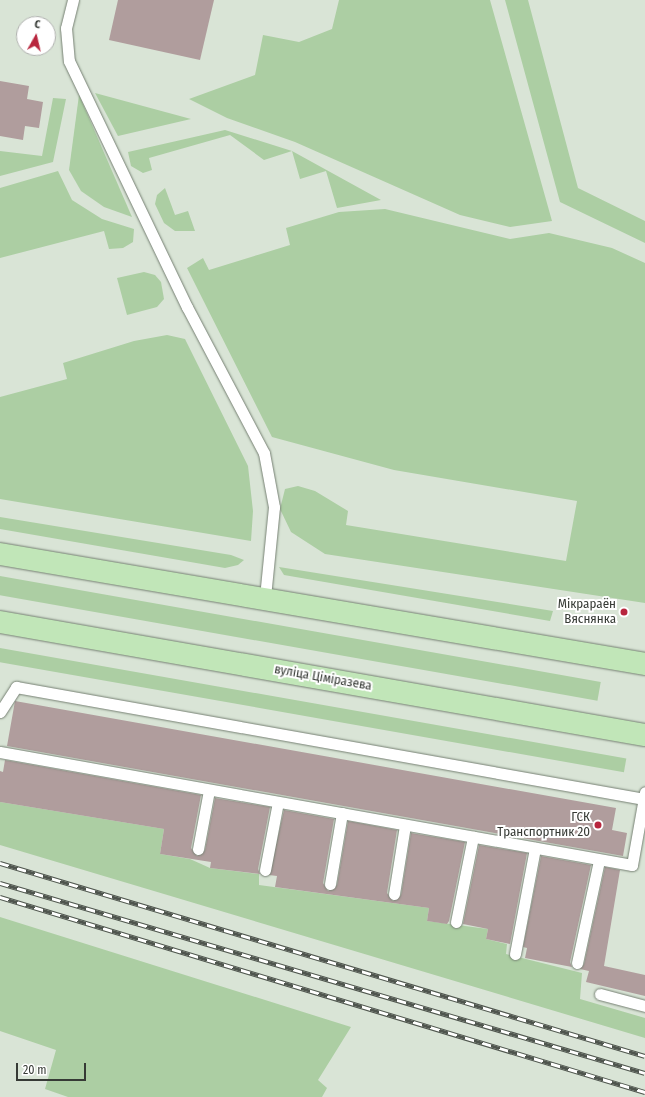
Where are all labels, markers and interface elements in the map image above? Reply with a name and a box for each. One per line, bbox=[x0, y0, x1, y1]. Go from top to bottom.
north arrow bbox=[16, 16, 56, 56]
text: С bbox=[34, 18, 41, 31]
place label: Мікрараён Вяснянка bbox=[558, 597, 616, 628]
marker: Мікрараён Вяснянка bbox=[619, 607, 629, 617]
street label: вуліца Ціміразева bbox=[273, 662, 373, 694]
place label: ГСК Транспортник 20 bbox=[497, 810, 590, 841]
marker: ГСК Транспортник 20 bbox=[593, 820, 603, 830]
scale bar bbox=[18, 1055, 88, 1081]
text: 20 m bbox=[23, 1063, 47, 1077]

